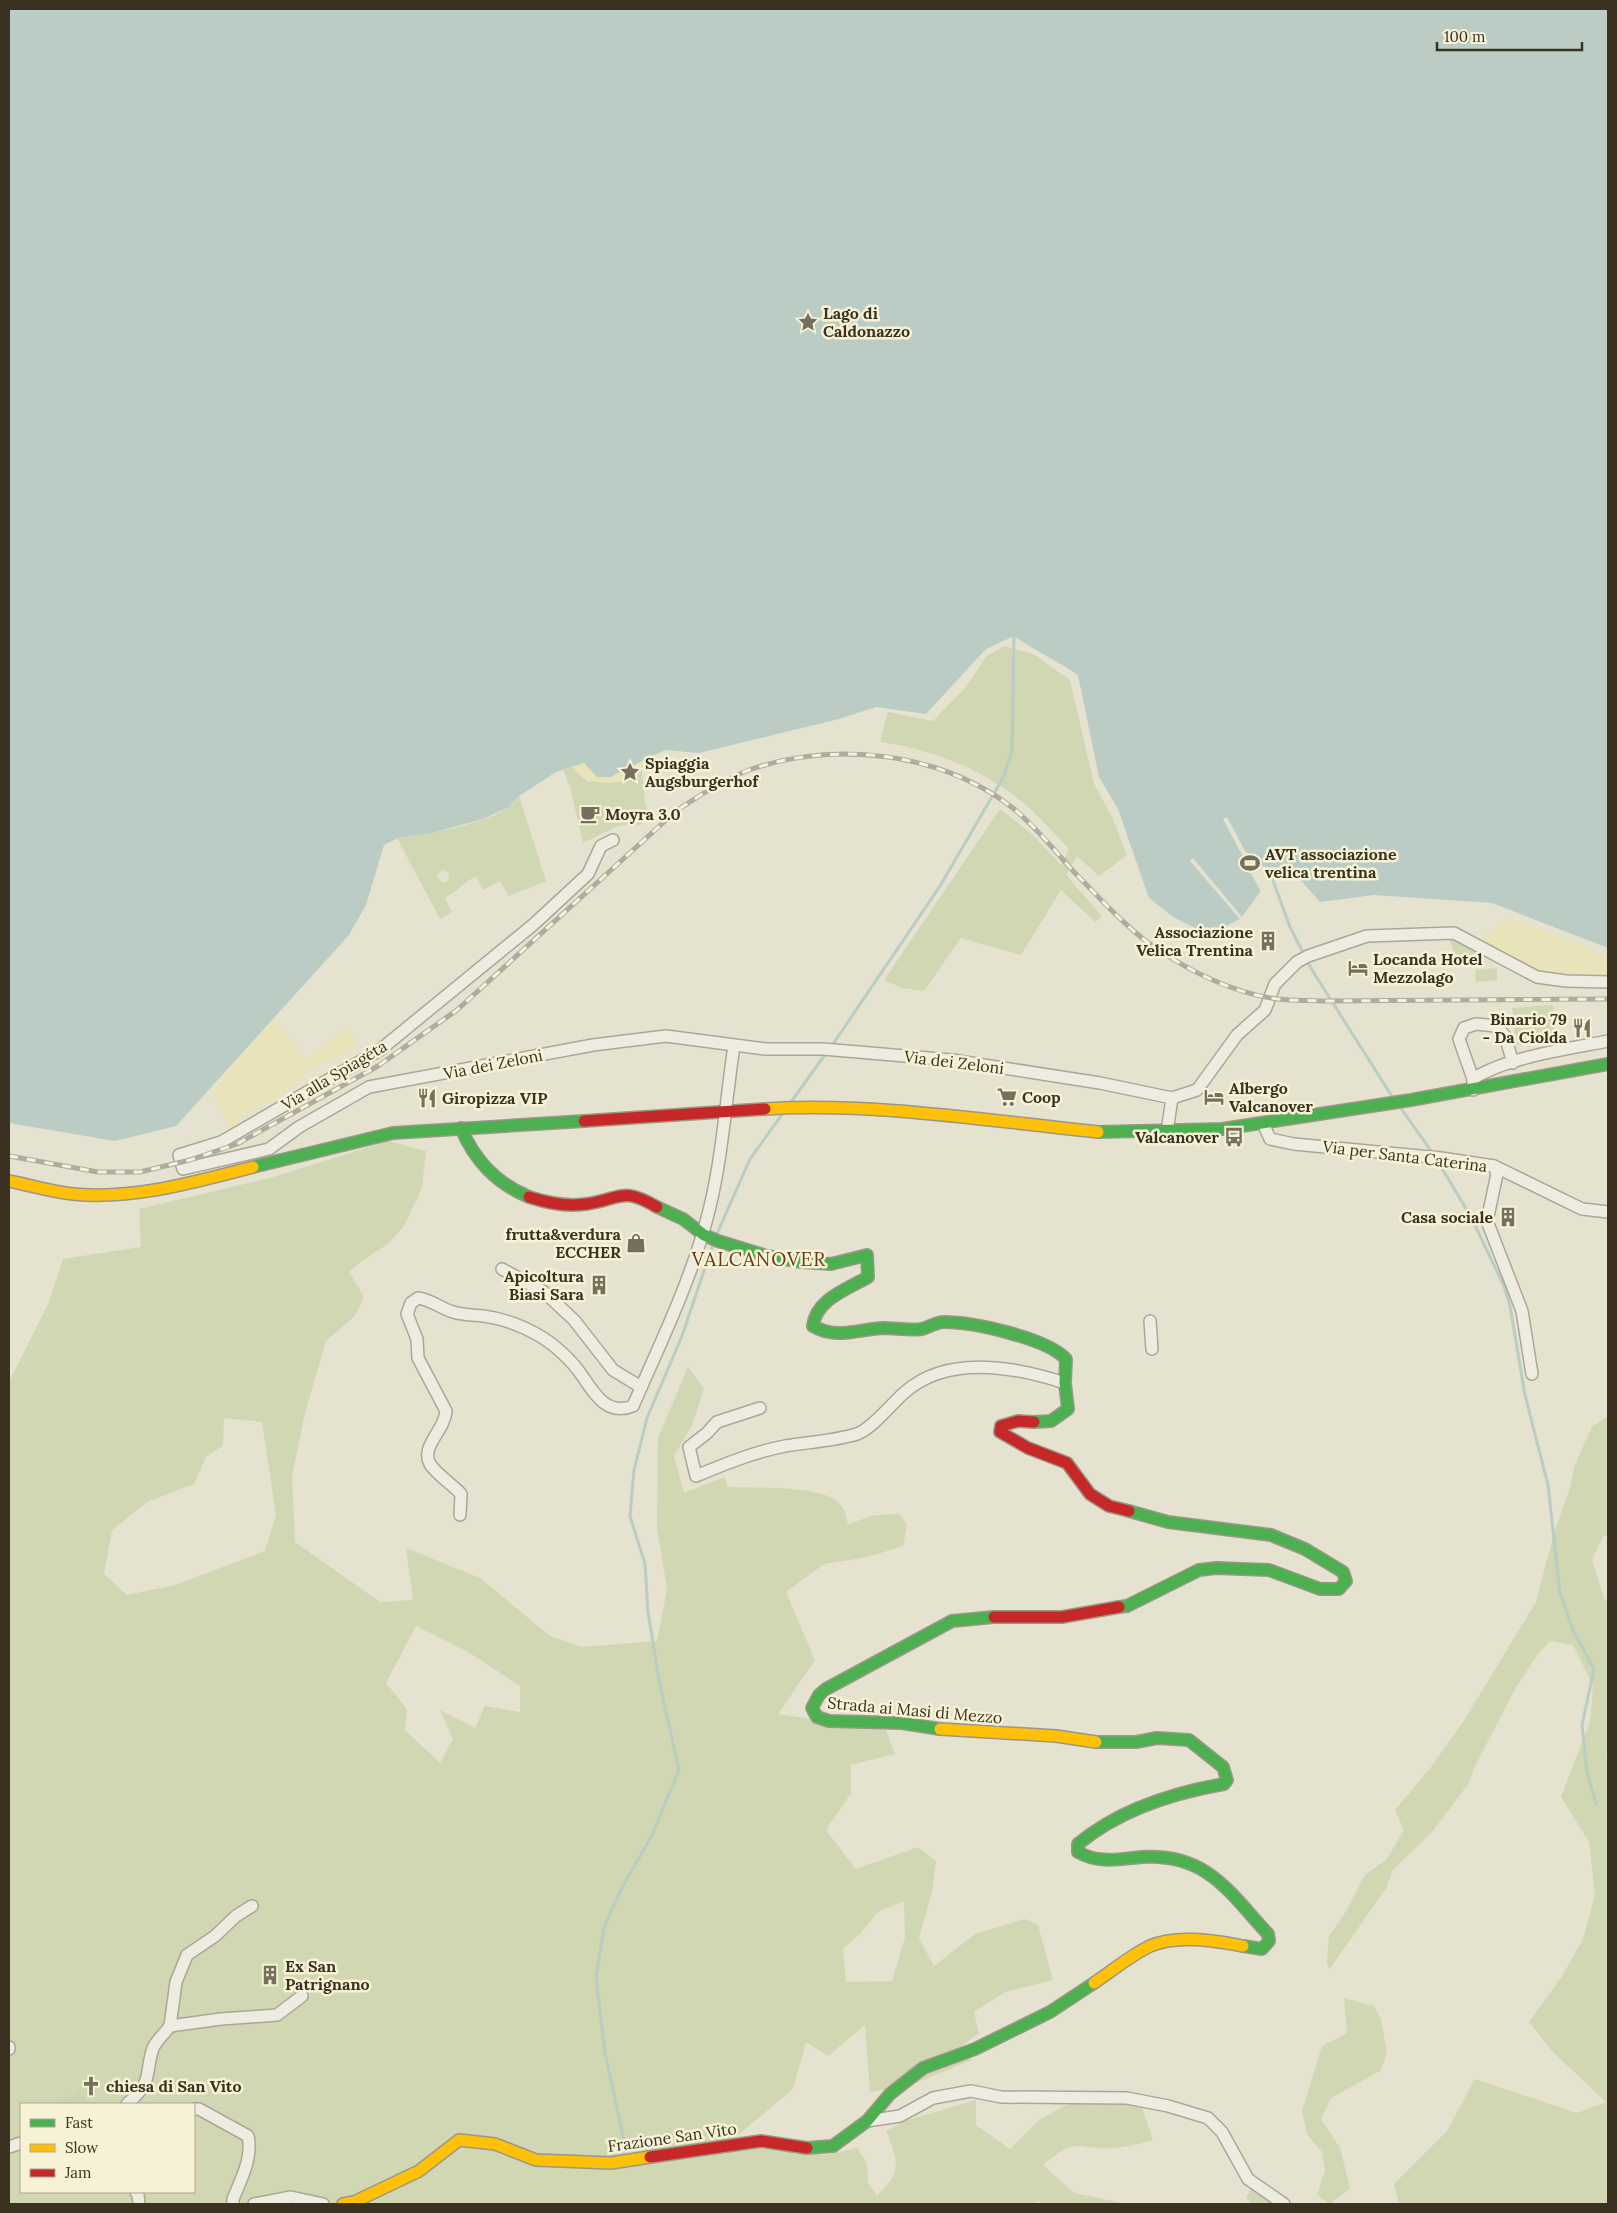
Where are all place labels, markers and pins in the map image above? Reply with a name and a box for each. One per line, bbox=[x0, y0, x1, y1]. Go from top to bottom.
place label: Lago di Caldonazzo bbox=[823, 303, 910, 341]
place icon: Lago di Caldonazzo bbox=[797, 311, 819, 333]
place label: Spiaggia Augsburgerhof bbox=[645, 753, 759, 791]
place icon: Spiaggia Augsburgerhof bbox=[619, 761, 641, 783]
cafe icon: Moyra 3.0 bbox=[579, 803, 601, 825]
place label: Moyra 3.0 bbox=[605, 804, 681, 824]
place label: AVT associazione velica trentina bbox=[1265, 844, 1397, 882]
sports icon: AVT associazione velica trentina bbox=[1239, 852, 1261, 874]
place label: Associazione Velica Trentina bbox=[1136, 922, 1254, 960]
building icon: Associazione Velica Trentina bbox=[1257, 930, 1279, 952]
place label: Locanda Hotel Mezzolago bbox=[1373, 949, 1483, 987]
hotel icon: Locanda Hotel Mezzolago bbox=[1347, 957, 1369, 979]
place label: Binario 79 - Da Ciolda bbox=[1482, 1009, 1568, 1047]
restaurant icon: Binario 79 - Da Ciolda bbox=[1571, 1017, 1593, 1039]
place label: Albergo Valcanover bbox=[1229, 1078, 1313, 1116]
supermarket icon: Coop bbox=[996, 1086, 1018, 1108]
hotel icon: Albergo Valcanover bbox=[1203, 1086, 1225, 1108]
restaurant icon: Giropizza VIP bbox=[416, 1087, 438, 1109]
place label: Coop bbox=[1022, 1087, 1061, 1107]
place label: Giropizza VIP bbox=[442, 1088, 547, 1108]
bus stop icon: Valcanover bbox=[1223, 1126, 1245, 1148]
place label: Valcanover bbox=[1135, 1127, 1219, 1147]
building icon: Casa sociale bbox=[1497, 1206, 1519, 1228]
place label: Casa sociale bbox=[1401, 1207, 1493, 1227]
place label: frutta&verdura ECCHER bbox=[506, 1224, 622, 1262]
shop icon: frutta&verdura ECCHER bbox=[625, 1232, 647, 1254]
place label: Apicoltura Biasi Sara bbox=[504, 1266, 585, 1304]
building icon: Apicoltura Biasi Sara bbox=[588, 1274, 610, 1296]
place label: Ex San Patrignano bbox=[285, 1956, 370, 1994]
building icon: Ex San Patrignano bbox=[259, 1964, 281, 1986]
church icon: chiesa di San Vito bbox=[80, 2075, 102, 2097]
place label: chiesa di San Vito bbox=[106, 2076, 242, 2096]

